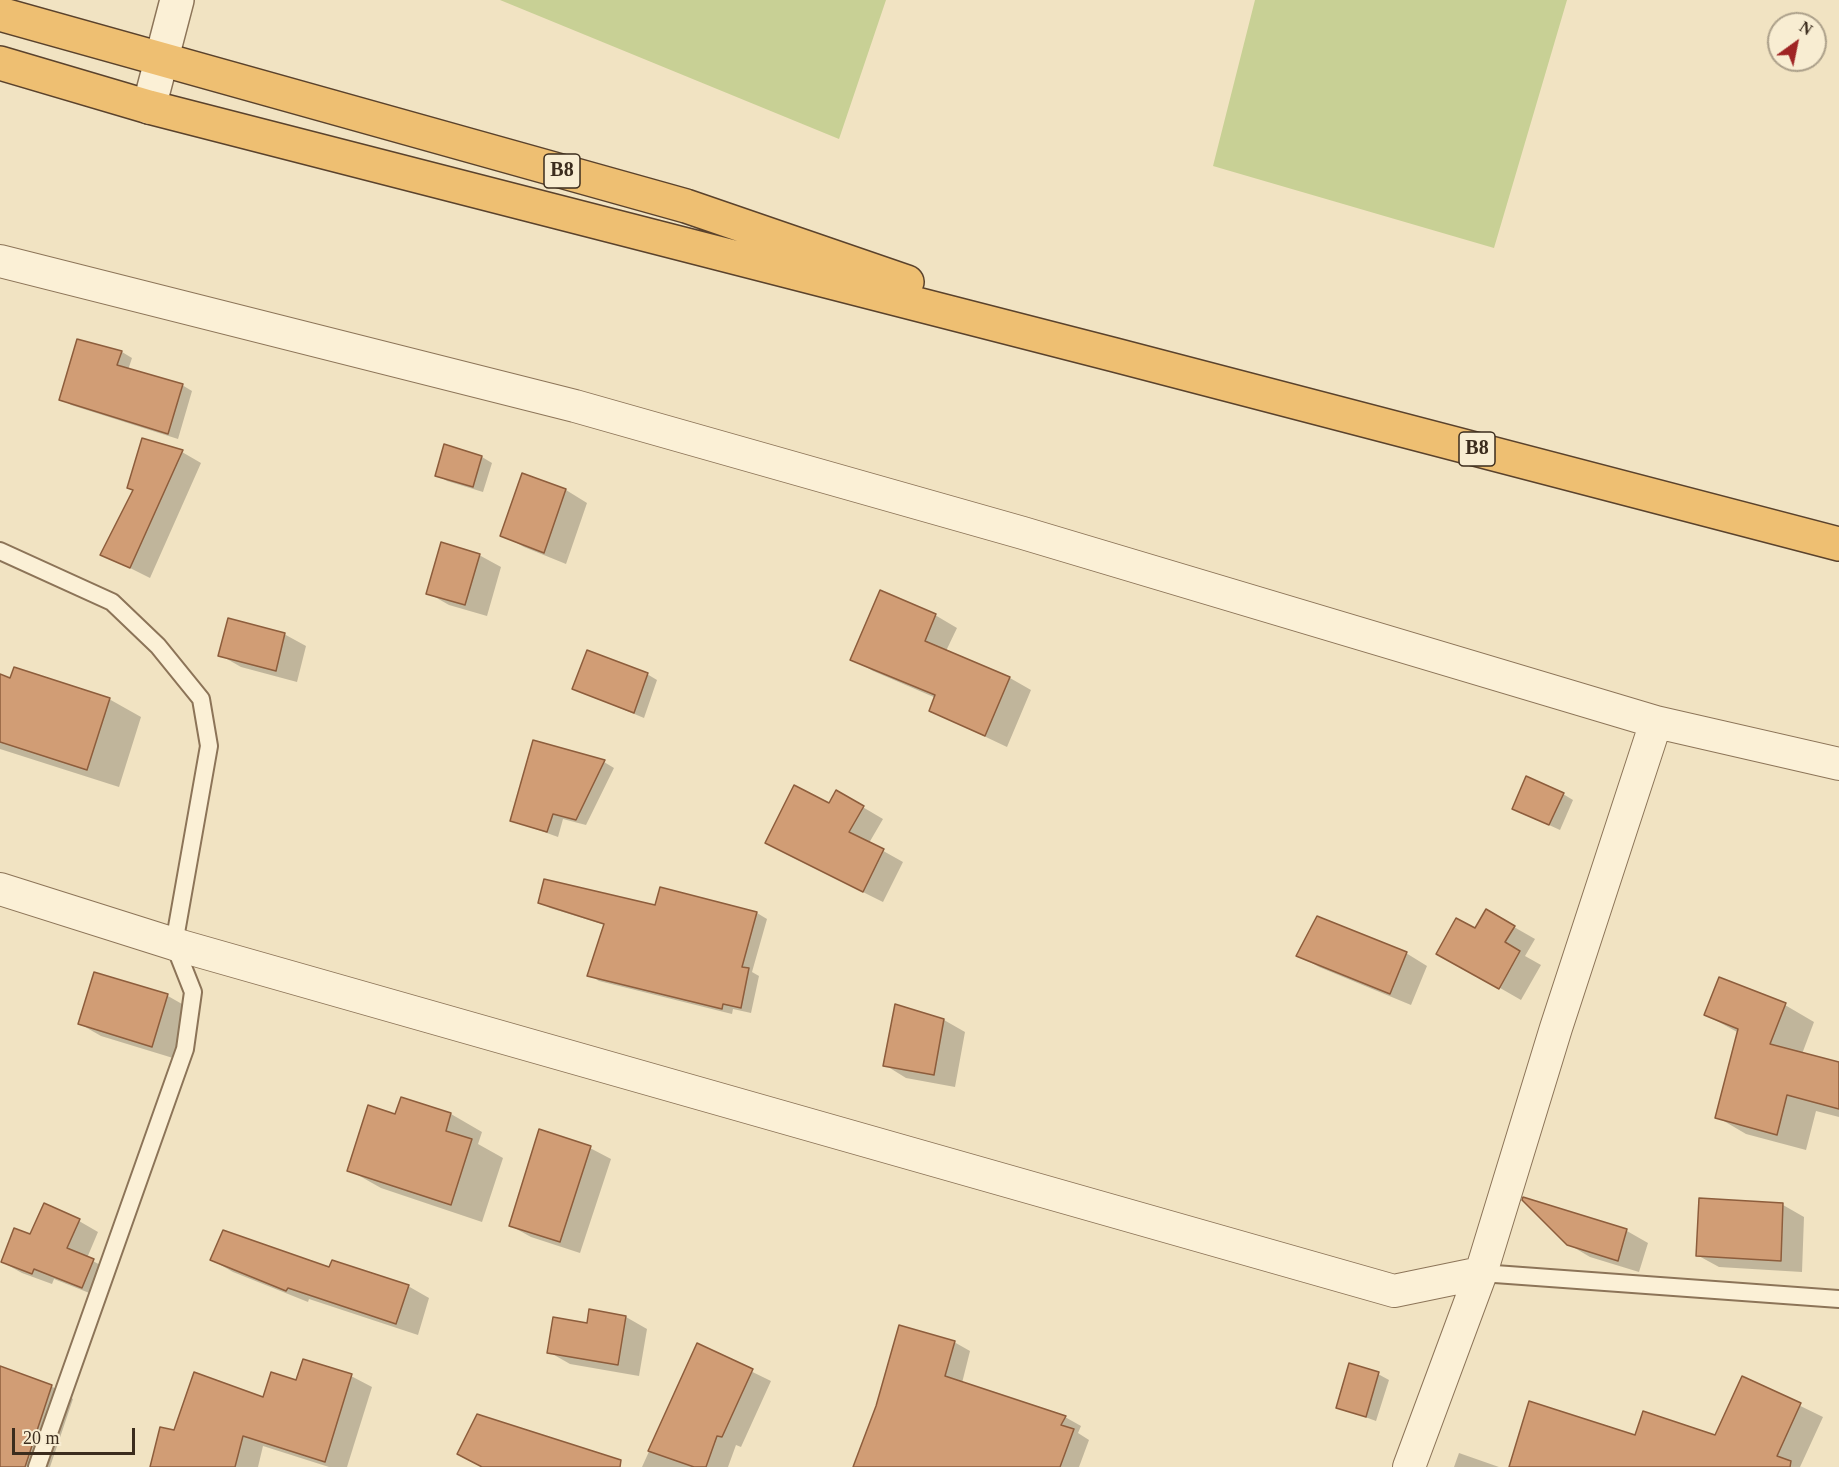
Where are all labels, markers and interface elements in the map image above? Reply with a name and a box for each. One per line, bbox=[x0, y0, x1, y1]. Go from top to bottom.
north arrow bbox=[1767, 12, 1827, 72]
text: N bbox=[1797, 18, 1815, 38]
road number: B8 bbox=[544, 154, 580, 188]
road number: B8 bbox=[1459, 432, 1495, 466]
scale bar bbox=[15, 1416, 138, 1454]
text: 20 m bbox=[23, 1428, 60, 1448]

